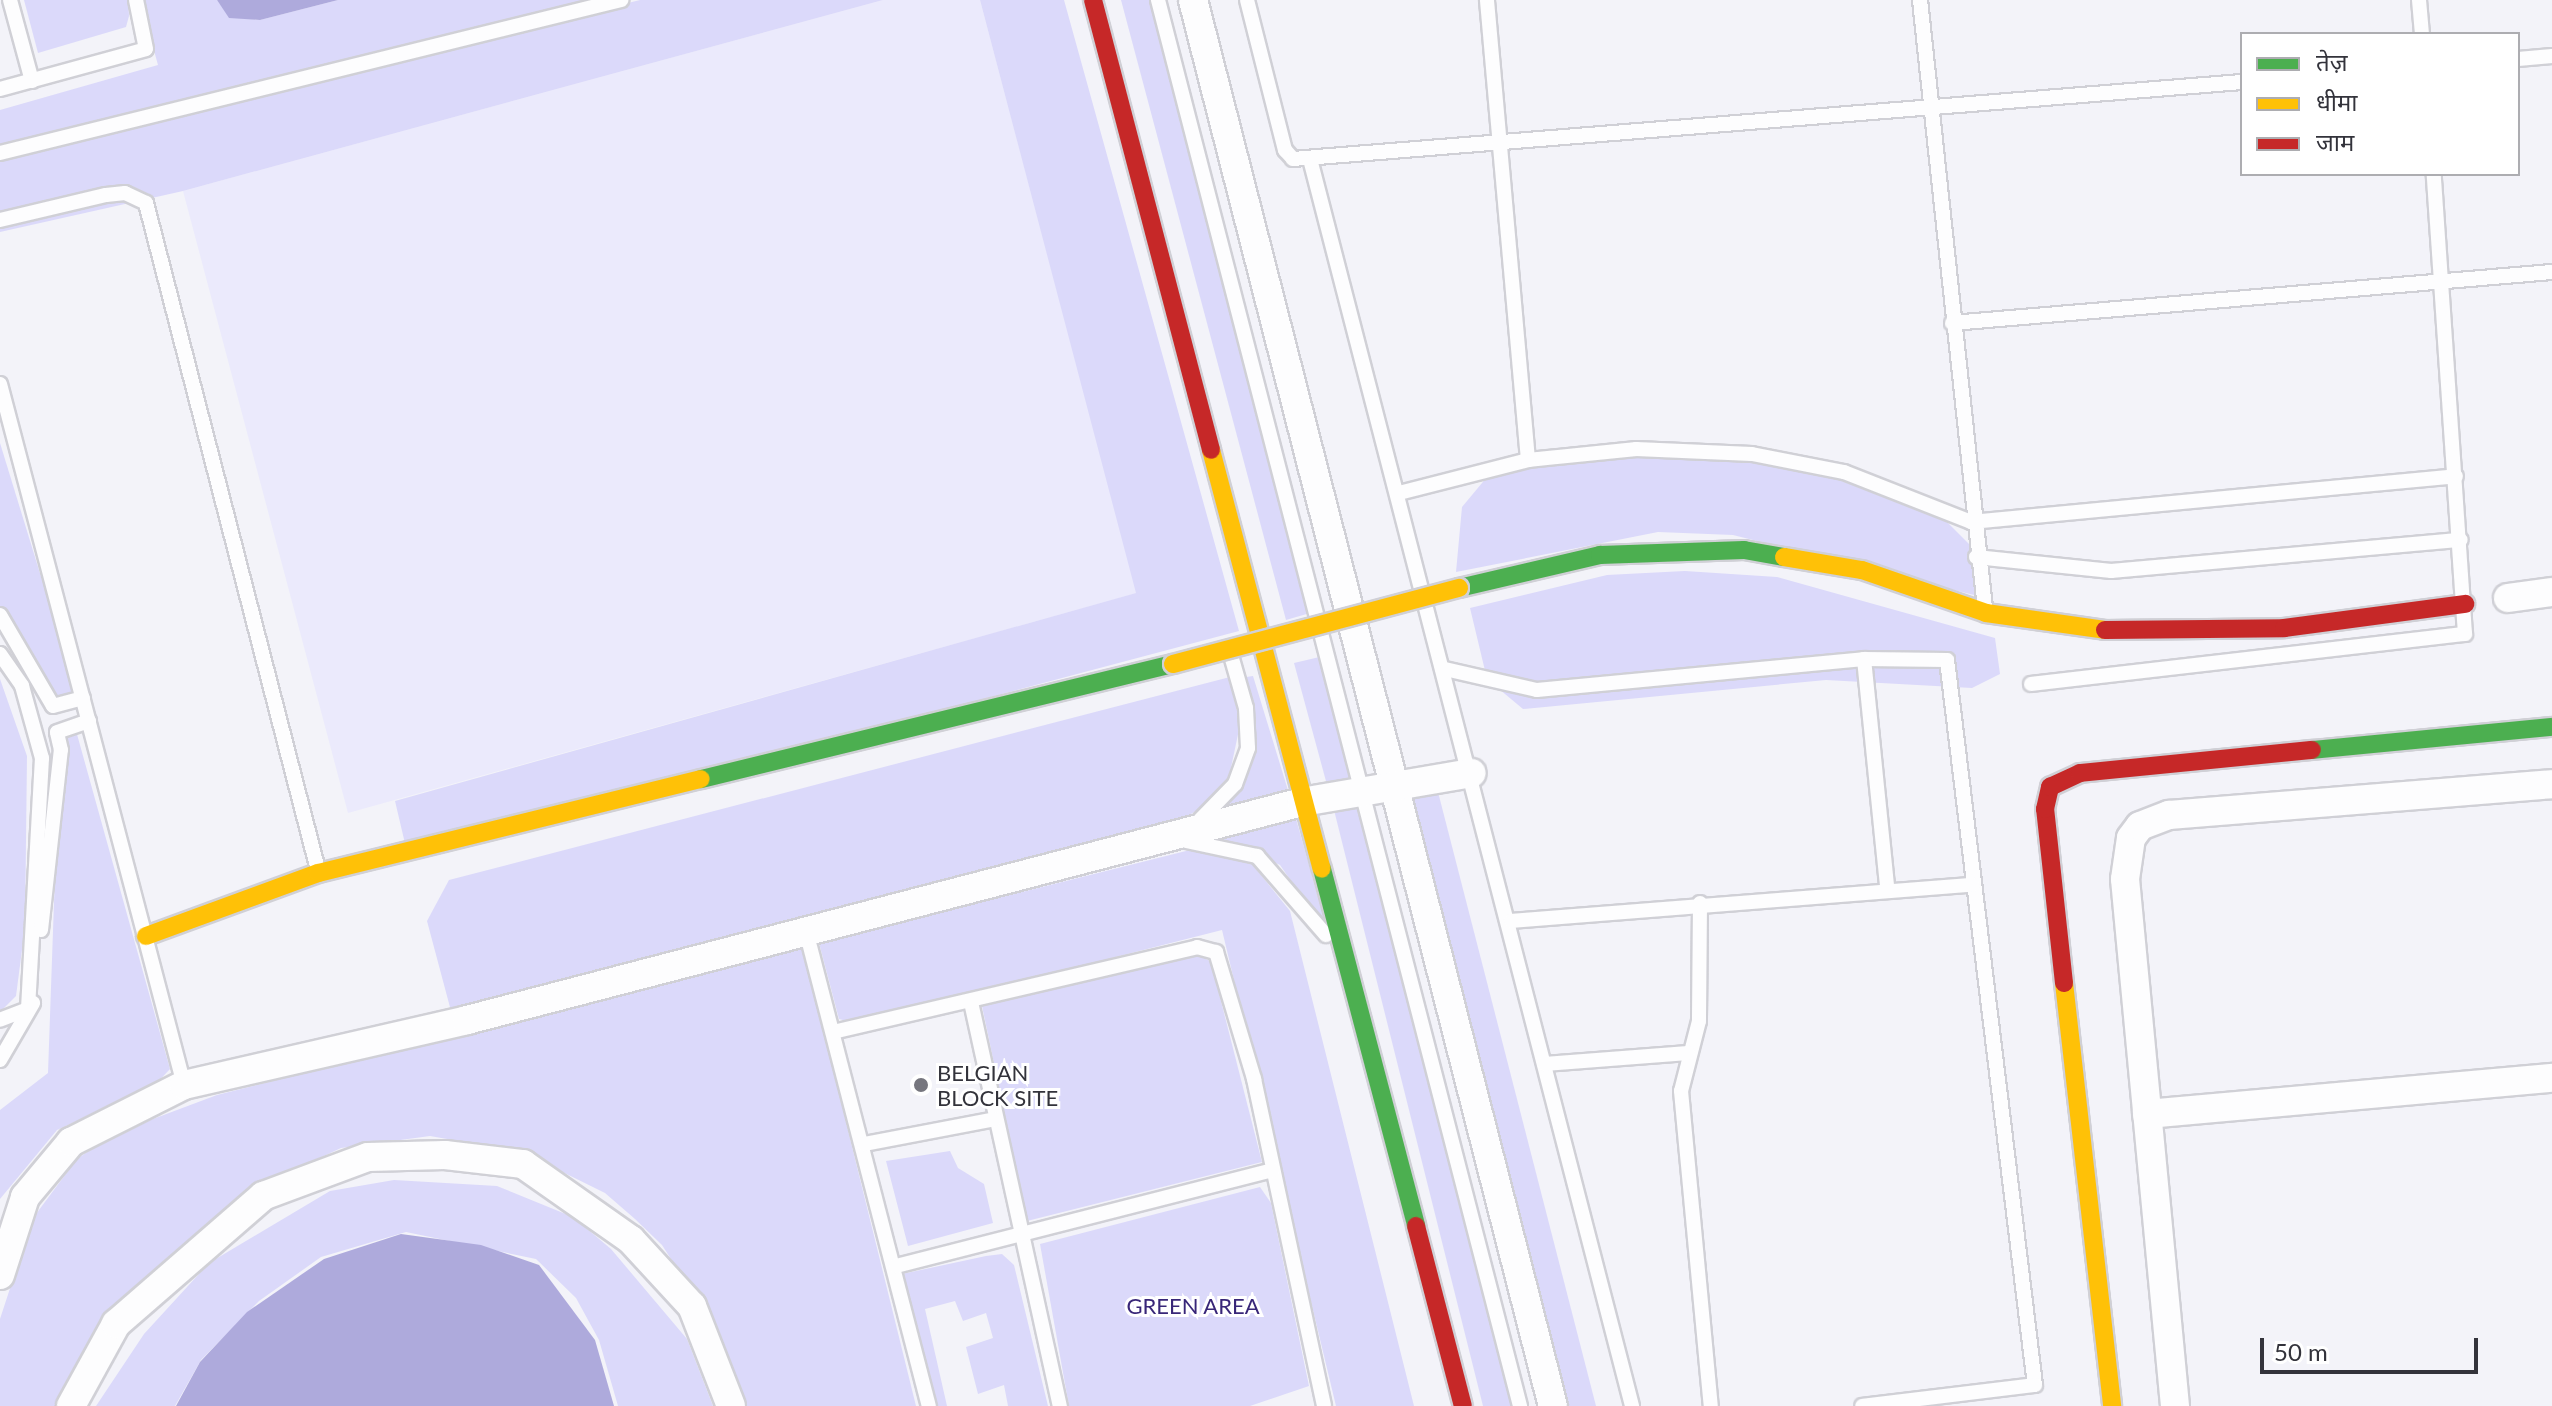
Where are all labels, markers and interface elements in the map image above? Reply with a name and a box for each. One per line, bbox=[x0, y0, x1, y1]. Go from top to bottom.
legend bbox=[2240, 32, 2520, 176]
text: तेज़ bbox=[2316, 47, 2348, 76]
text: धीमा bbox=[2316, 87, 2358, 116]
text: जाम bbox=[2316, 127, 2354, 156]
place label: BELGIAN BLOCK SITE bbox=[937, 1059, 1058, 1110]
marker: BELGIAN BLOCK SITE bbox=[912, 1076, 930, 1094]
park label: GREEN AREA bbox=[1126, 1293, 1260, 1319]
scale bar bbox=[2264, 1322, 2482, 1372]
text: 50 m bbox=[2274, 1337, 2328, 1366]

